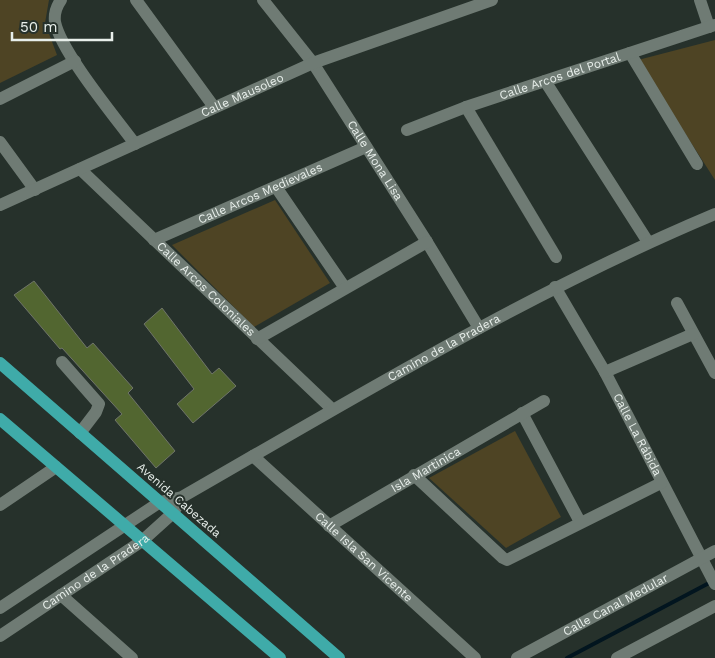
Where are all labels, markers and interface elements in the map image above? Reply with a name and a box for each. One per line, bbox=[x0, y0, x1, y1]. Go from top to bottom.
scale bar bbox=[12, 10, 112, 42]
text: 50 m bbox=[20, 18, 57, 36]
street label: Calle Arcos del Portal bbox=[498, 50, 622, 103]
street label: Calle Mausoleo bbox=[199, 70, 286, 120]
street label: Calle Mona Lisa bbox=[344, 118, 406, 203]
street label: Calle Arcos Medievales bbox=[196, 160, 325, 227]
street label: Calle Arcos Coloniales bbox=[154, 239, 258, 339]
street label: Camino de la Pradera bbox=[385, 311, 503, 384]
street label: Calle La Rábida bbox=[610, 391, 665, 478]
street label: Isla Martinica bbox=[389, 444, 463, 495]
street label: Avenida Cabezada bbox=[134, 460, 224, 540]
street label: Calle Isla San Vicente bbox=[312, 509, 416, 605]
street label: Camino de la Pradera bbox=[39, 531, 152, 613]
street label: Calle Canal Medular bbox=[561, 571, 671, 639]

